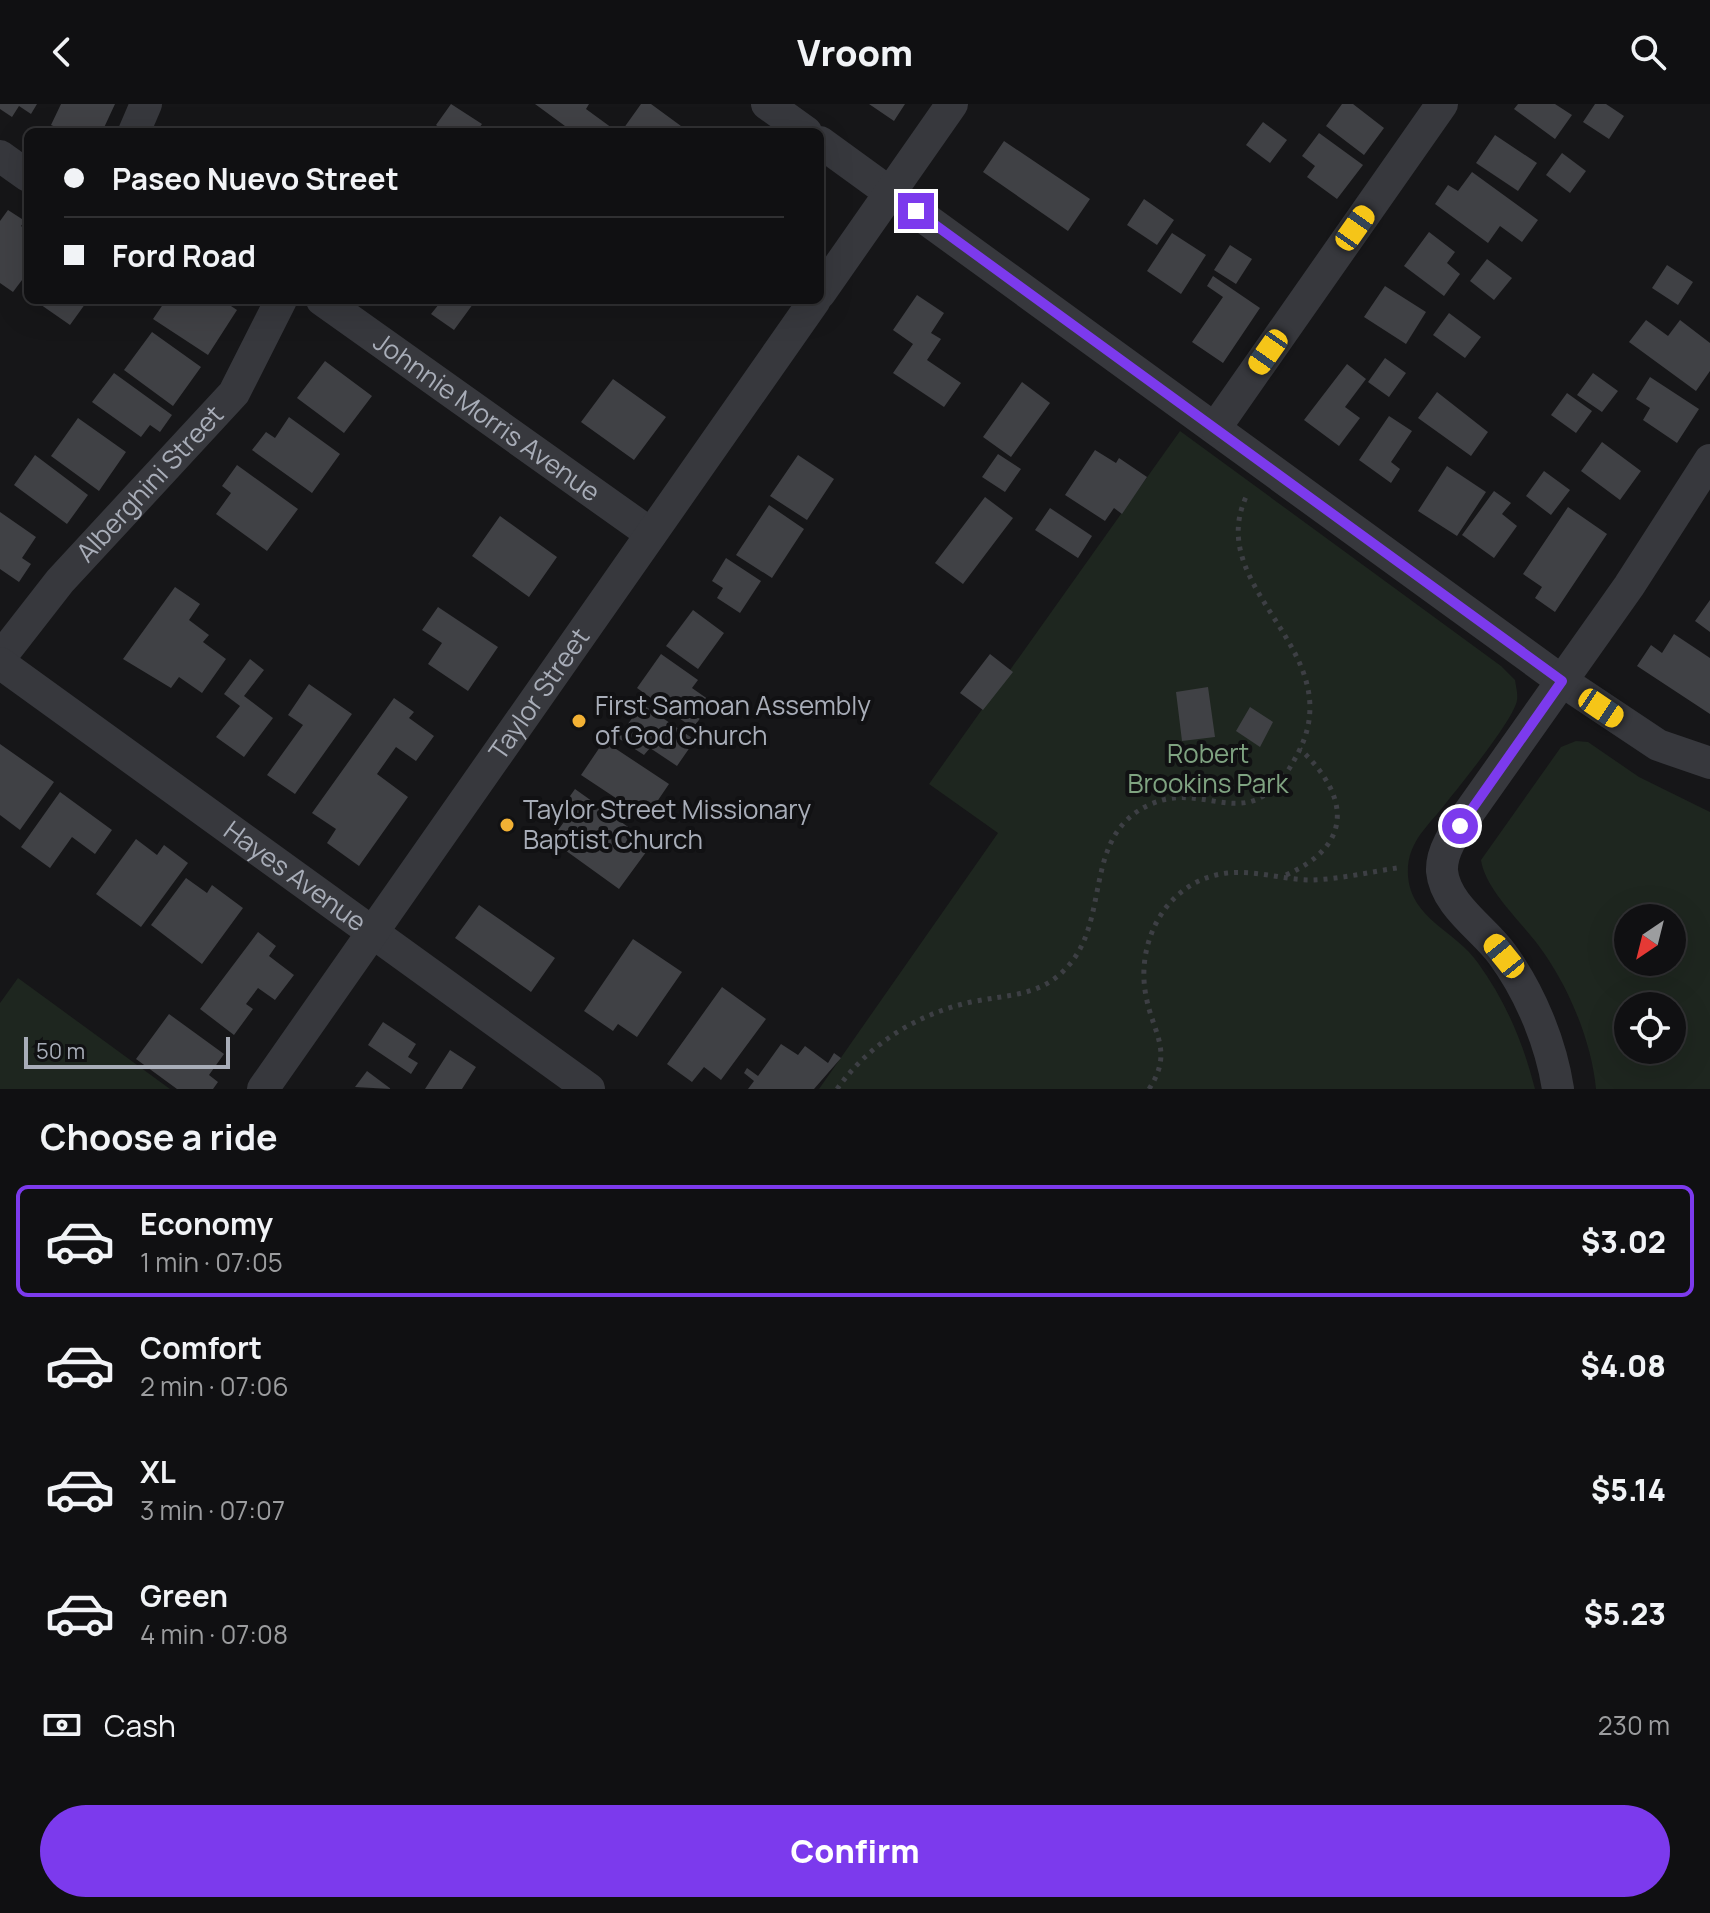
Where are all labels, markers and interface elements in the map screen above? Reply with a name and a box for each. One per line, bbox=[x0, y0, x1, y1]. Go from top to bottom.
text: Vroom bbox=[797, 28, 913, 77]
icon: back bbox=[40, 30, 84, 74]
icon: search bbox=[1626, 30, 1670, 74]
text: Paseo Nuevo Street bbox=[112, 158, 399, 199]
route end bbox=[898, 193, 934, 229]
car bbox=[1331, 201, 1379, 255]
text: Ford Road bbox=[112, 235, 256, 276]
street label: Johnnie Morris Avenue bbox=[367, 323, 608, 509]
car bbox=[1244, 325, 1292, 379]
street label: Alberghini Street bbox=[67, 397, 231, 570]
street label: Taylor Street bbox=[480, 620, 597, 767]
car bbox=[1574, 685, 1628, 731]
place label: First Samoan Assembly of God Church bbox=[595, 687, 871, 753]
marker: First Samoan Assembly of God Church bbox=[570, 712, 588, 730]
park label: Robert Brookins Park bbox=[1128, 735, 1290, 801]
place label: Taylor Street Missionary Baptist Church bbox=[523, 791, 811, 857]
route start bbox=[1442, 808, 1478, 844]
street label: Hayes Avenue bbox=[217, 812, 374, 939]
marker: Taylor Street Missionary Baptist Church bbox=[498, 816, 516, 834]
north arrow bbox=[1614, 904, 1686, 976]
map controls bbox=[1614, 904, 1686, 1064]
car bbox=[1480, 930, 1528, 982]
button: locate bbox=[1614, 992, 1686, 1064]
scale bar bbox=[24, 1033, 230, 1069]
text: 50 m bbox=[36, 1036, 85, 1066]
text: Choose a ride bbox=[40, 1112, 278, 1161]
text: Economy bbox=[140, 1203, 273, 1244]
icon: car bbox=[44, 1205, 116, 1277]
text: $3.02 bbox=[1581, 1221, 1666, 1262]
text: 1 min · 07:05 bbox=[140, 1244, 283, 1280]
text: Comfort bbox=[140, 1327, 262, 1368]
icon: car bbox=[44, 1329, 116, 1401]
text: $4.08 bbox=[1580, 1345, 1666, 1386]
text: 2 min · 07:06 bbox=[140, 1368, 289, 1404]
text: XL bbox=[140, 1451, 176, 1492]
icon: car bbox=[44, 1453, 116, 1525]
text: $5.14 bbox=[1591, 1469, 1666, 1510]
text: 3 min · 07:07 bbox=[140, 1492, 285, 1528]
text: Green bbox=[140, 1575, 228, 1616]
icon: car bbox=[44, 1577, 116, 1649]
text: $5.23 bbox=[1584, 1593, 1666, 1634]
text: 4 min · 07:08 bbox=[140, 1616, 288, 1652]
icon: cash bbox=[40, 1703, 84, 1747]
text: Cash bbox=[104, 1705, 176, 1746]
text: 230 m bbox=[1598, 1707, 1670, 1743]
button: Confirm bbox=[40, 1805, 1670, 1897]

